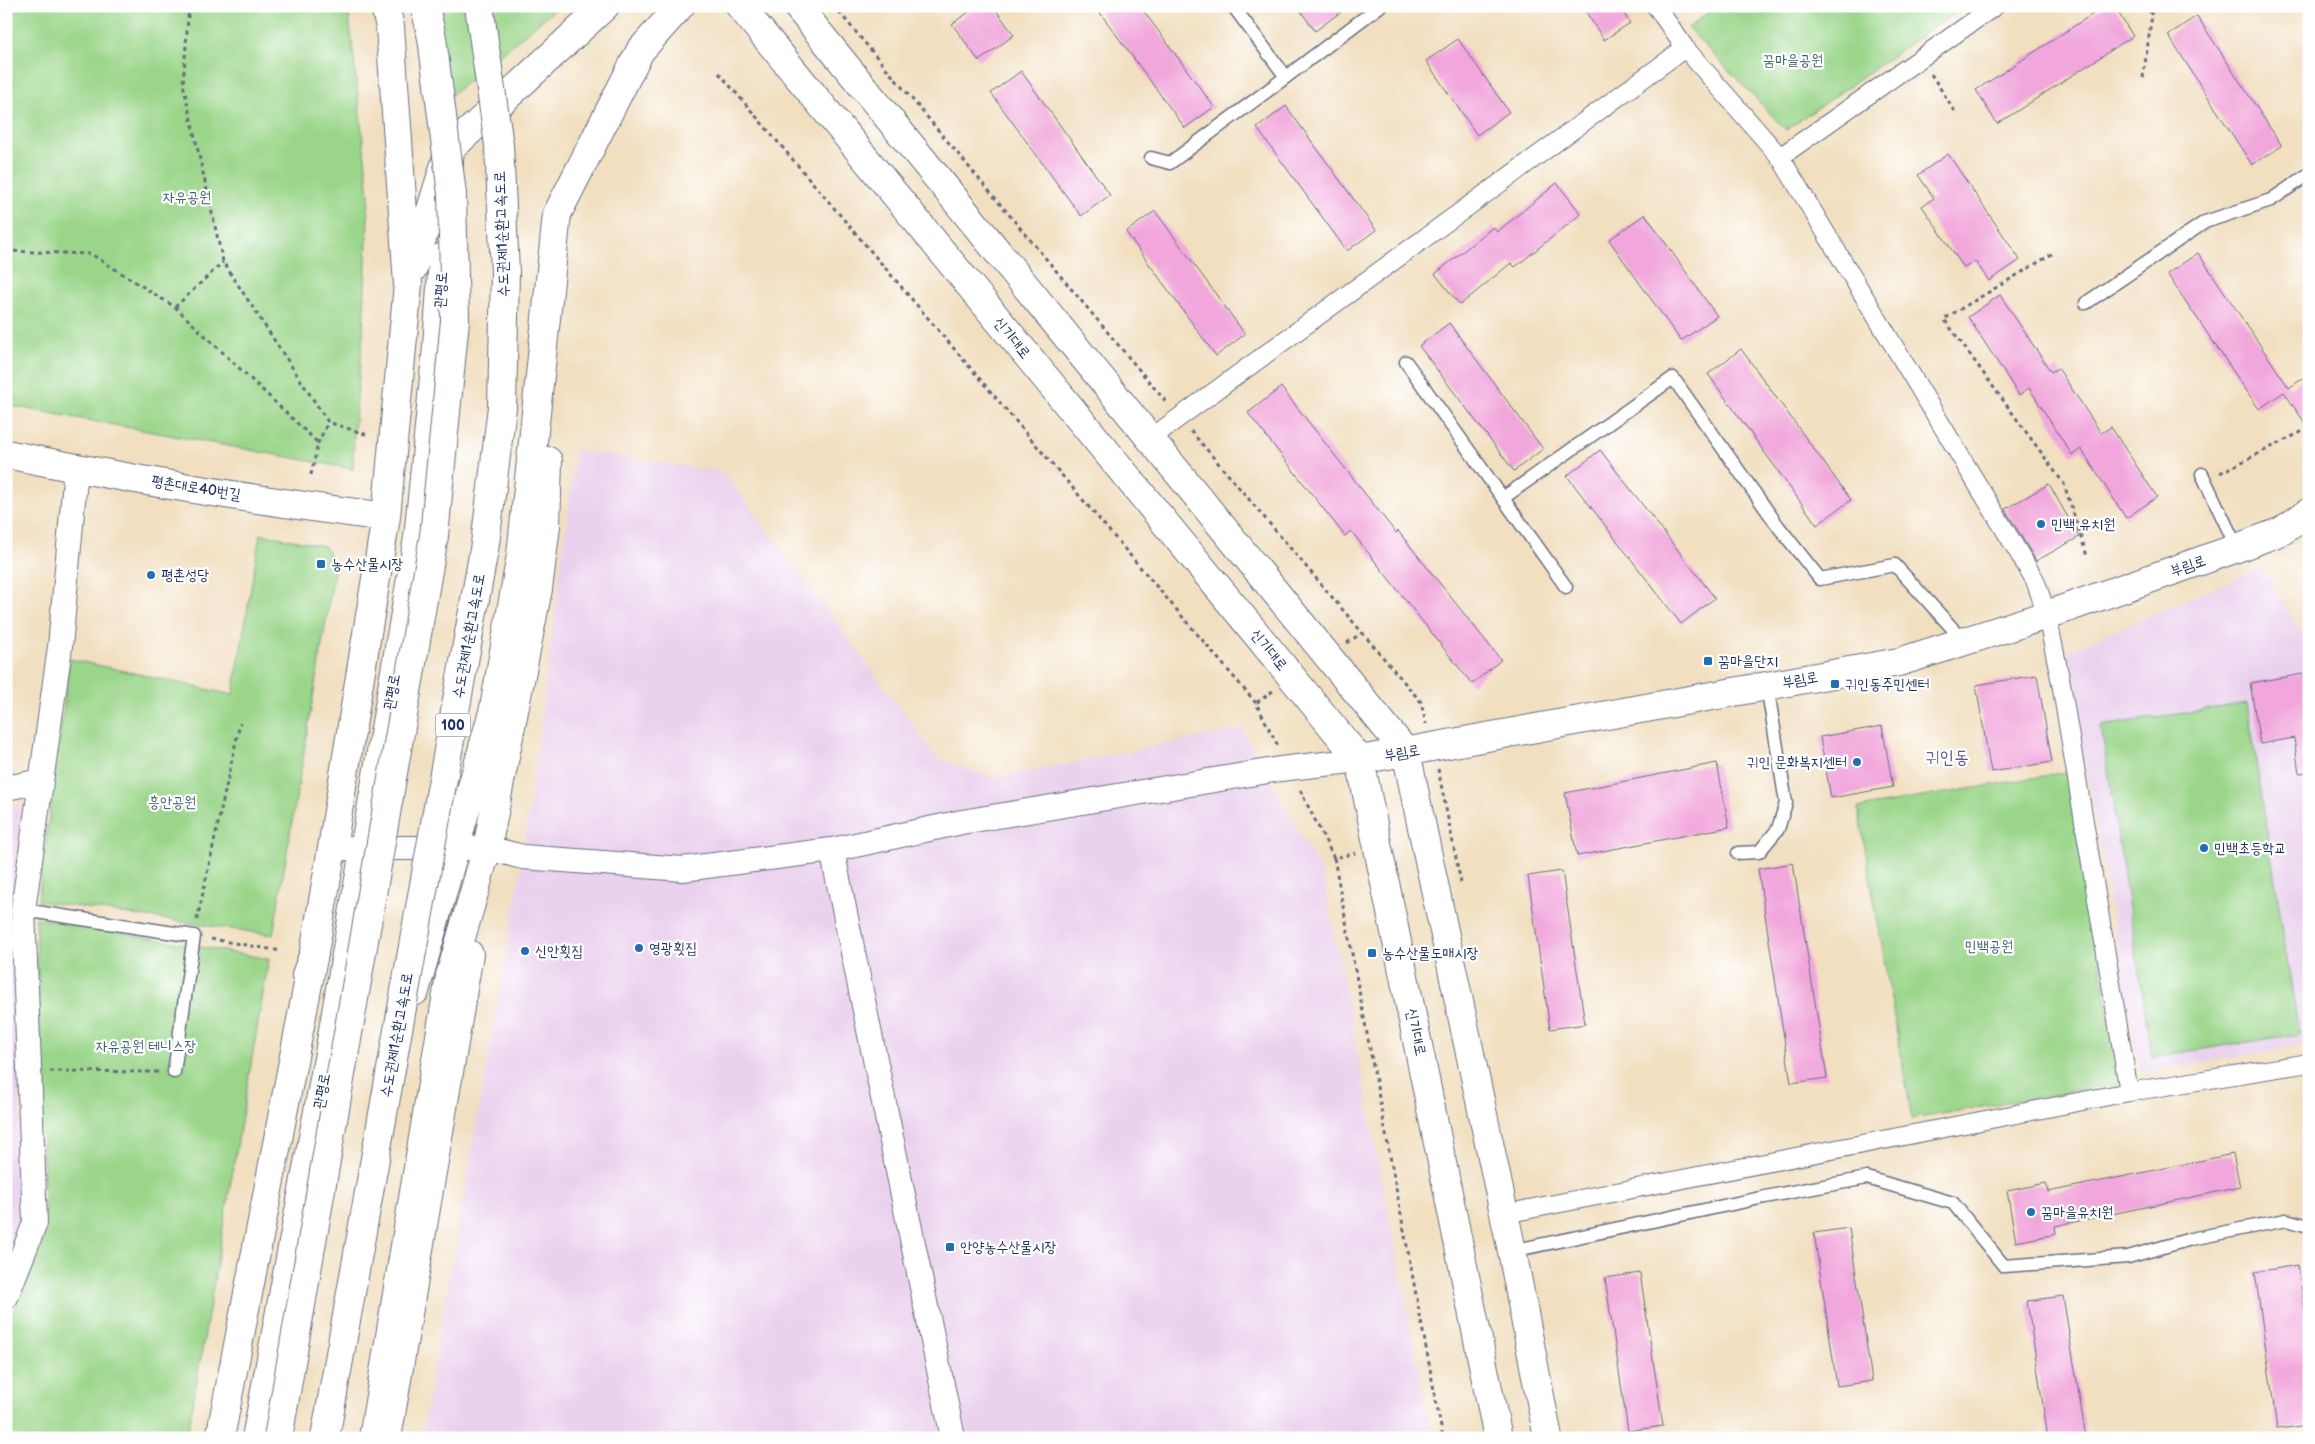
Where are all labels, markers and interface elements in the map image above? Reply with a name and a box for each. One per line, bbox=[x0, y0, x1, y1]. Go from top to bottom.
park label: 꿈마을공원 bbox=[1763, 51, 1823, 70]
street label: 수도권제1순환고속도로 bbox=[490, 170, 514, 298]
park label: 자유공원 bbox=[163, 188, 211, 207]
street label: 관평로 bbox=[430, 271, 452, 309]
street label: 신기대로 bbox=[989, 313, 1035, 363]
street label: 평촌대로40번길 bbox=[150, 472, 242, 504]
place label: 민백 유치원 bbox=[2051, 515, 2115, 534]
marker: 민백 유치원 bbox=[2035, 518, 2047, 530]
street label: 부림로 bbox=[2168, 551, 2208, 581]
place label: 농수산물시장 bbox=[331, 555, 403, 574]
marker: 농수산물시장 bbox=[315, 558, 327, 570]
place label: 평촌성당 bbox=[161, 566, 209, 585]
marker: 평촌성당 bbox=[145, 569, 157, 581]
street label: 수도권제1순환고속도로 bbox=[449, 572, 489, 700]
street label: 신기대로 bbox=[1246, 625, 1292, 675]
place label: 꿈마을단지 bbox=[1718, 652, 1778, 671]
marker: 꿈마을단지 bbox=[1702, 655, 1714, 667]
street label: 부림로 bbox=[1781, 667, 1819, 693]
street label: 관평로 bbox=[379, 673, 405, 711]
place label: 귀인동주민센터 bbox=[1845, 675, 1930, 694]
marker: 귀인동주민센터 bbox=[1829, 678, 1841, 690]
road number: 100 bbox=[436, 714, 470, 736]
street label: 부림로 bbox=[1383, 740, 1421, 766]
district label: 귀인동 bbox=[1925, 747, 1969, 768]
place label: 귀인 문화복지센터 bbox=[1746, 753, 1847, 772]
marker: 귀인 문화복지센터 bbox=[1851, 756, 1863, 768]
park label: 흥안공원 bbox=[148, 793, 196, 812]
place label: 민백초등학교 bbox=[2214, 839, 2286, 858]
marker: 민백초등학교 bbox=[2198, 842, 2210, 854]
park label: 민백공원 bbox=[1965, 937, 2013, 956]
place label: 영광횟집 bbox=[649, 939, 697, 958]
place label: 신안횟집 bbox=[535, 942, 583, 961]
marker: 영광횟집 bbox=[633, 942, 645, 954]
place label: 농수산물도매시장 bbox=[1382, 944, 1479, 963]
marker: 신안횟집 bbox=[519, 945, 531, 957]
marker: 농수산물도매시장 bbox=[1366, 947, 1378, 959]
street label: 수도권제1순환고속도로 bbox=[377, 971, 417, 1099]
street label: 신기대로 bbox=[1402, 1006, 1430, 1058]
park label: 자유공원 테니스장 bbox=[96, 1037, 196, 1056]
street label: 관평로 bbox=[309, 1071, 335, 1111]
place label: 꿈마을유치원 bbox=[2041, 1203, 2113, 1222]
marker: 꿈마을유치원 bbox=[2025, 1206, 2037, 1218]
place label: 안양농수산물시장 bbox=[960, 1238, 1057, 1257]
marker: 안양농수산물시장 bbox=[944, 1241, 956, 1253]

